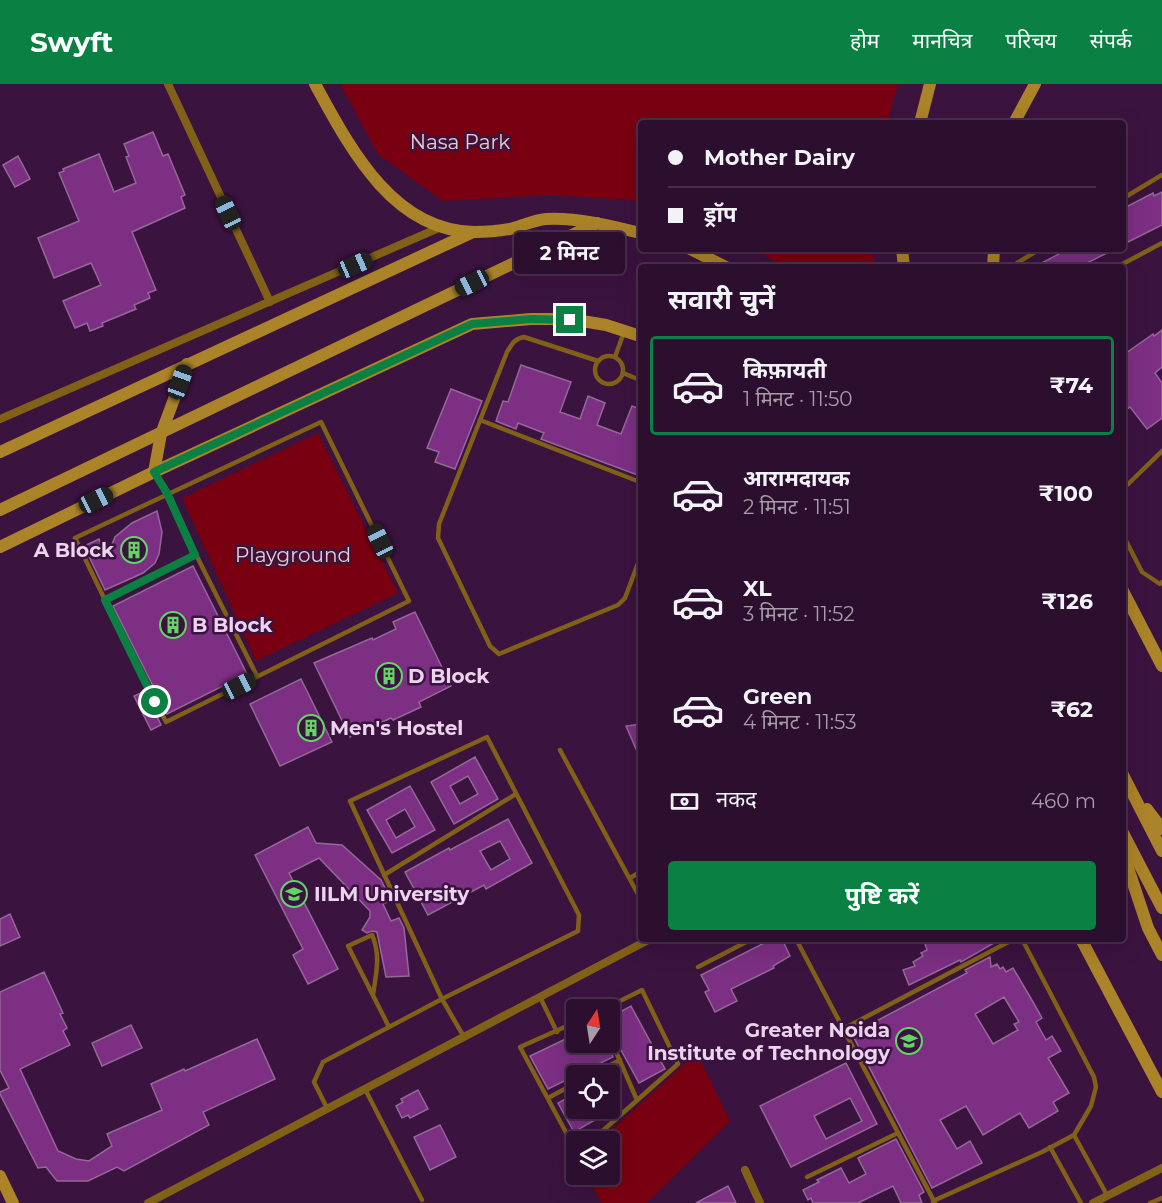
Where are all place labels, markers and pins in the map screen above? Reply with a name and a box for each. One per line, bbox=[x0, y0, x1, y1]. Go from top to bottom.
building icon: A Block bbox=[119, 535, 149, 565]
place label: A Block bbox=[33, 538, 115, 562]
building icon: B Block bbox=[158, 610, 188, 640]
place label: B Block bbox=[192, 613, 273, 637]
building icon: D Block bbox=[374, 661, 404, 691]
place label: D Block bbox=[408, 664, 490, 688]
building icon: Men's Hostel bbox=[296, 713, 326, 743]
place label: Men's Hostel bbox=[330, 716, 463, 740]
school or university icon: IILM University bbox=[279, 879, 309, 909]
place label: IILM University bbox=[314, 882, 470, 906]
place label: Greater Noida Institute of Technology bbox=[647, 1018, 891, 1065]
school or university icon: Greater Noida Institute of Technology bbox=[894, 1026, 924, 1056]

